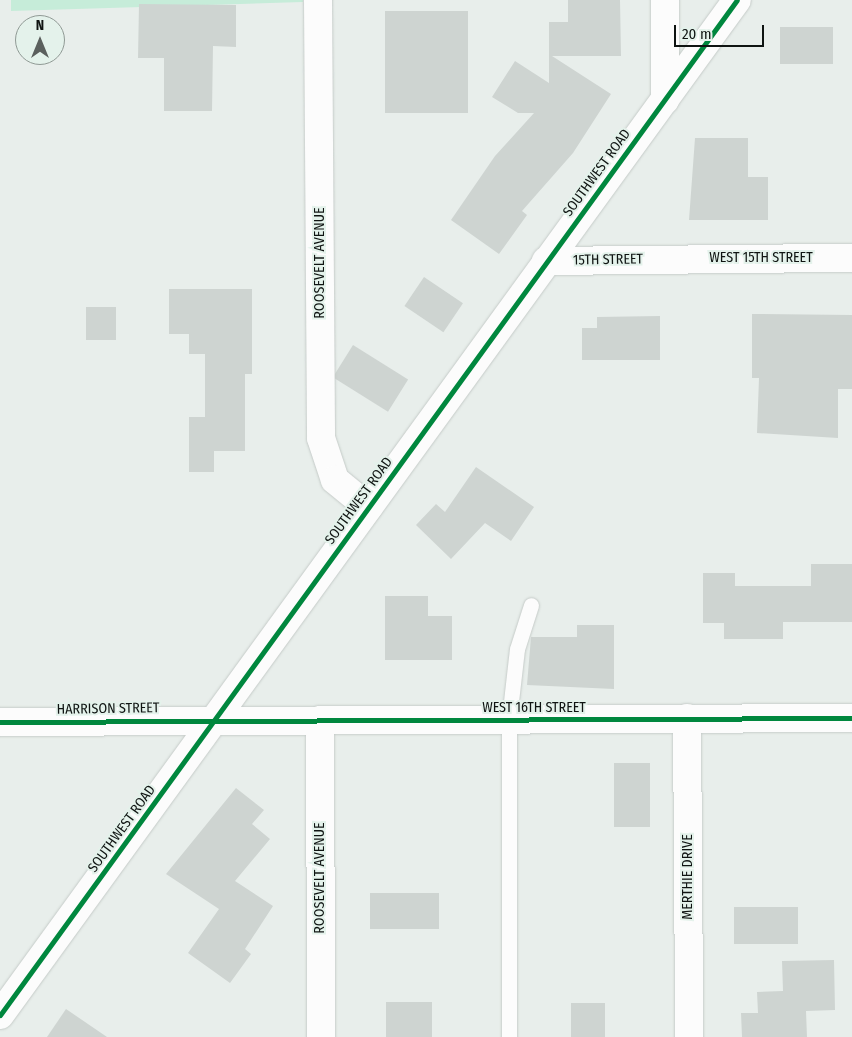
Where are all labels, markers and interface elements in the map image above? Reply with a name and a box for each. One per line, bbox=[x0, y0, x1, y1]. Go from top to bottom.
north arrow bbox=[15, 15, 65, 65]
scale bar bbox=[677, 15, 767, 47]
text: N bbox=[36, 17, 44, 34]
text: 20 m bbox=[682, 25, 712, 43]
street label: SOUTHWEST ROAD bbox=[560, 126, 634, 220]
street label: ROOSEVELT AVENUE bbox=[312, 207, 328, 319]
street label: WEST 15TH STREET bbox=[709, 250, 813, 266]
street label: 15TH STREET bbox=[573, 251, 643, 269]
street label: SOUTHWEST ROAD bbox=[322, 454, 396, 548]
street label: HARRISON STREET bbox=[57, 700, 159, 718]
street label: WEST 16TH STREET bbox=[482, 700, 586, 716]
street label: SOUTHWEST ROAD bbox=[85, 782, 159, 876]
street label: ROOSEVELT AVENUE bbox=[312, 822, 328, 934]
street label: MERTHIE DRIVE bbox=[680, 834, 696, 920]

